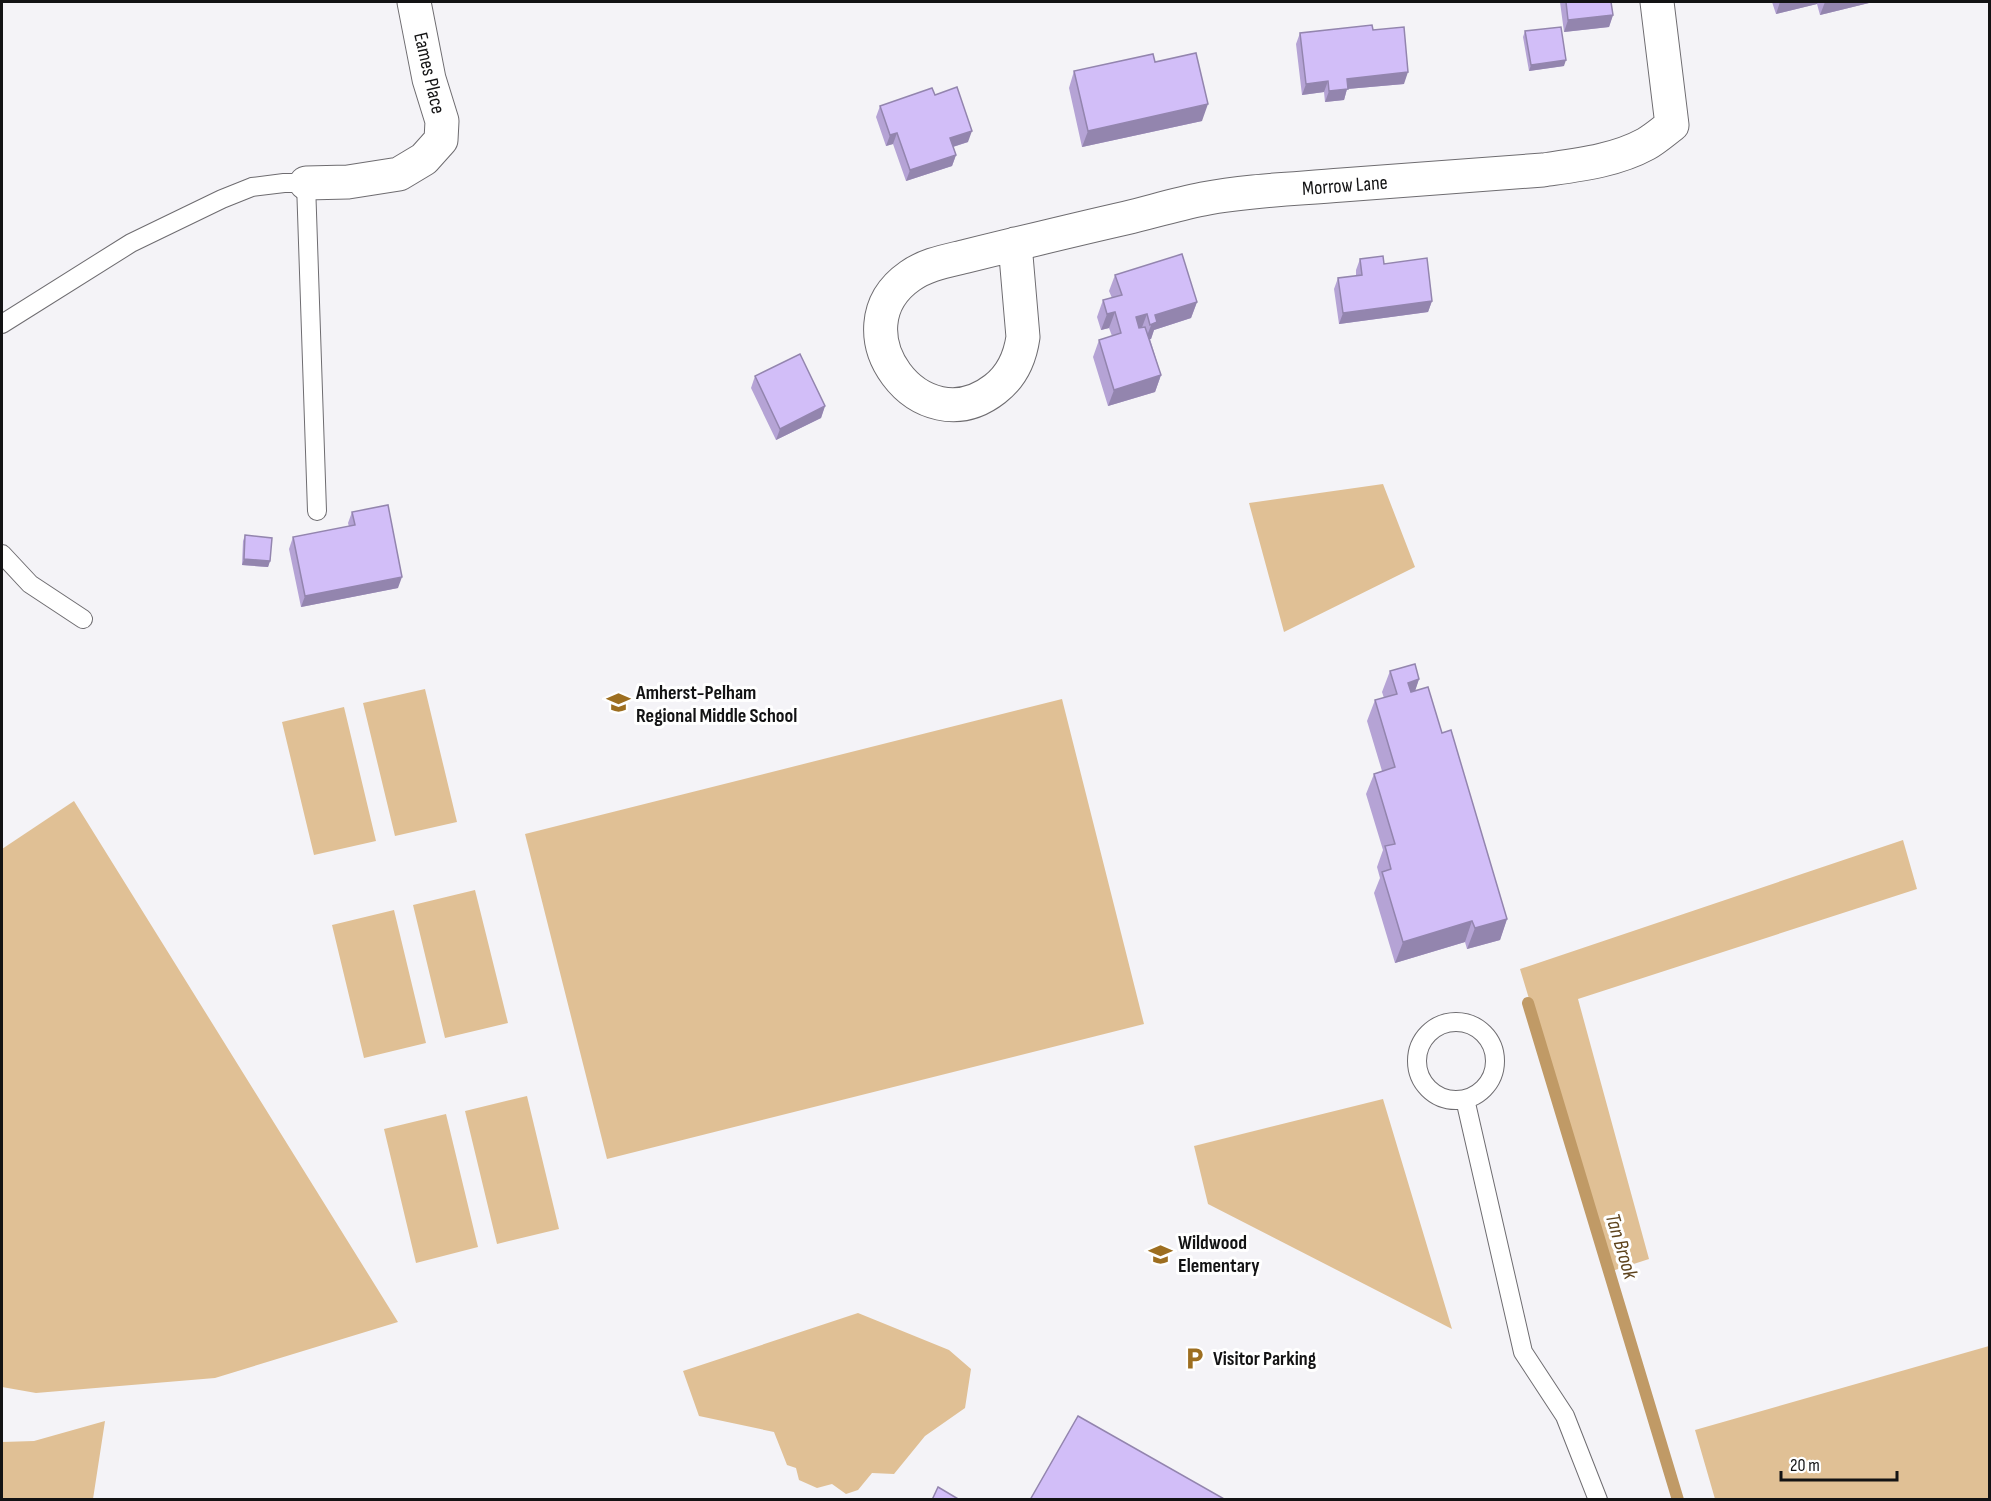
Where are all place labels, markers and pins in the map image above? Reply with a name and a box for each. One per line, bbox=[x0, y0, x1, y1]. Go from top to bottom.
place label: Amherst-Pelham Regional Middle School bbox=[635, 681, 797, 728]
school or university icon: Amherst-Pelham Regional Middle School bbox=[605, 690, 631, 716]
place label: Wildwood Elementary bbox=[1178, 1231, 1260, 1278]
school or university icon: Wildwood Elementary bbox=[1147, 1241, 1173, 1267]
parking icon: Visitor Parking bbox=[1182, 1345, 1208, 1371]
place label: Visitor Parking bbox=[1213, 1347, 1317, 1371]

